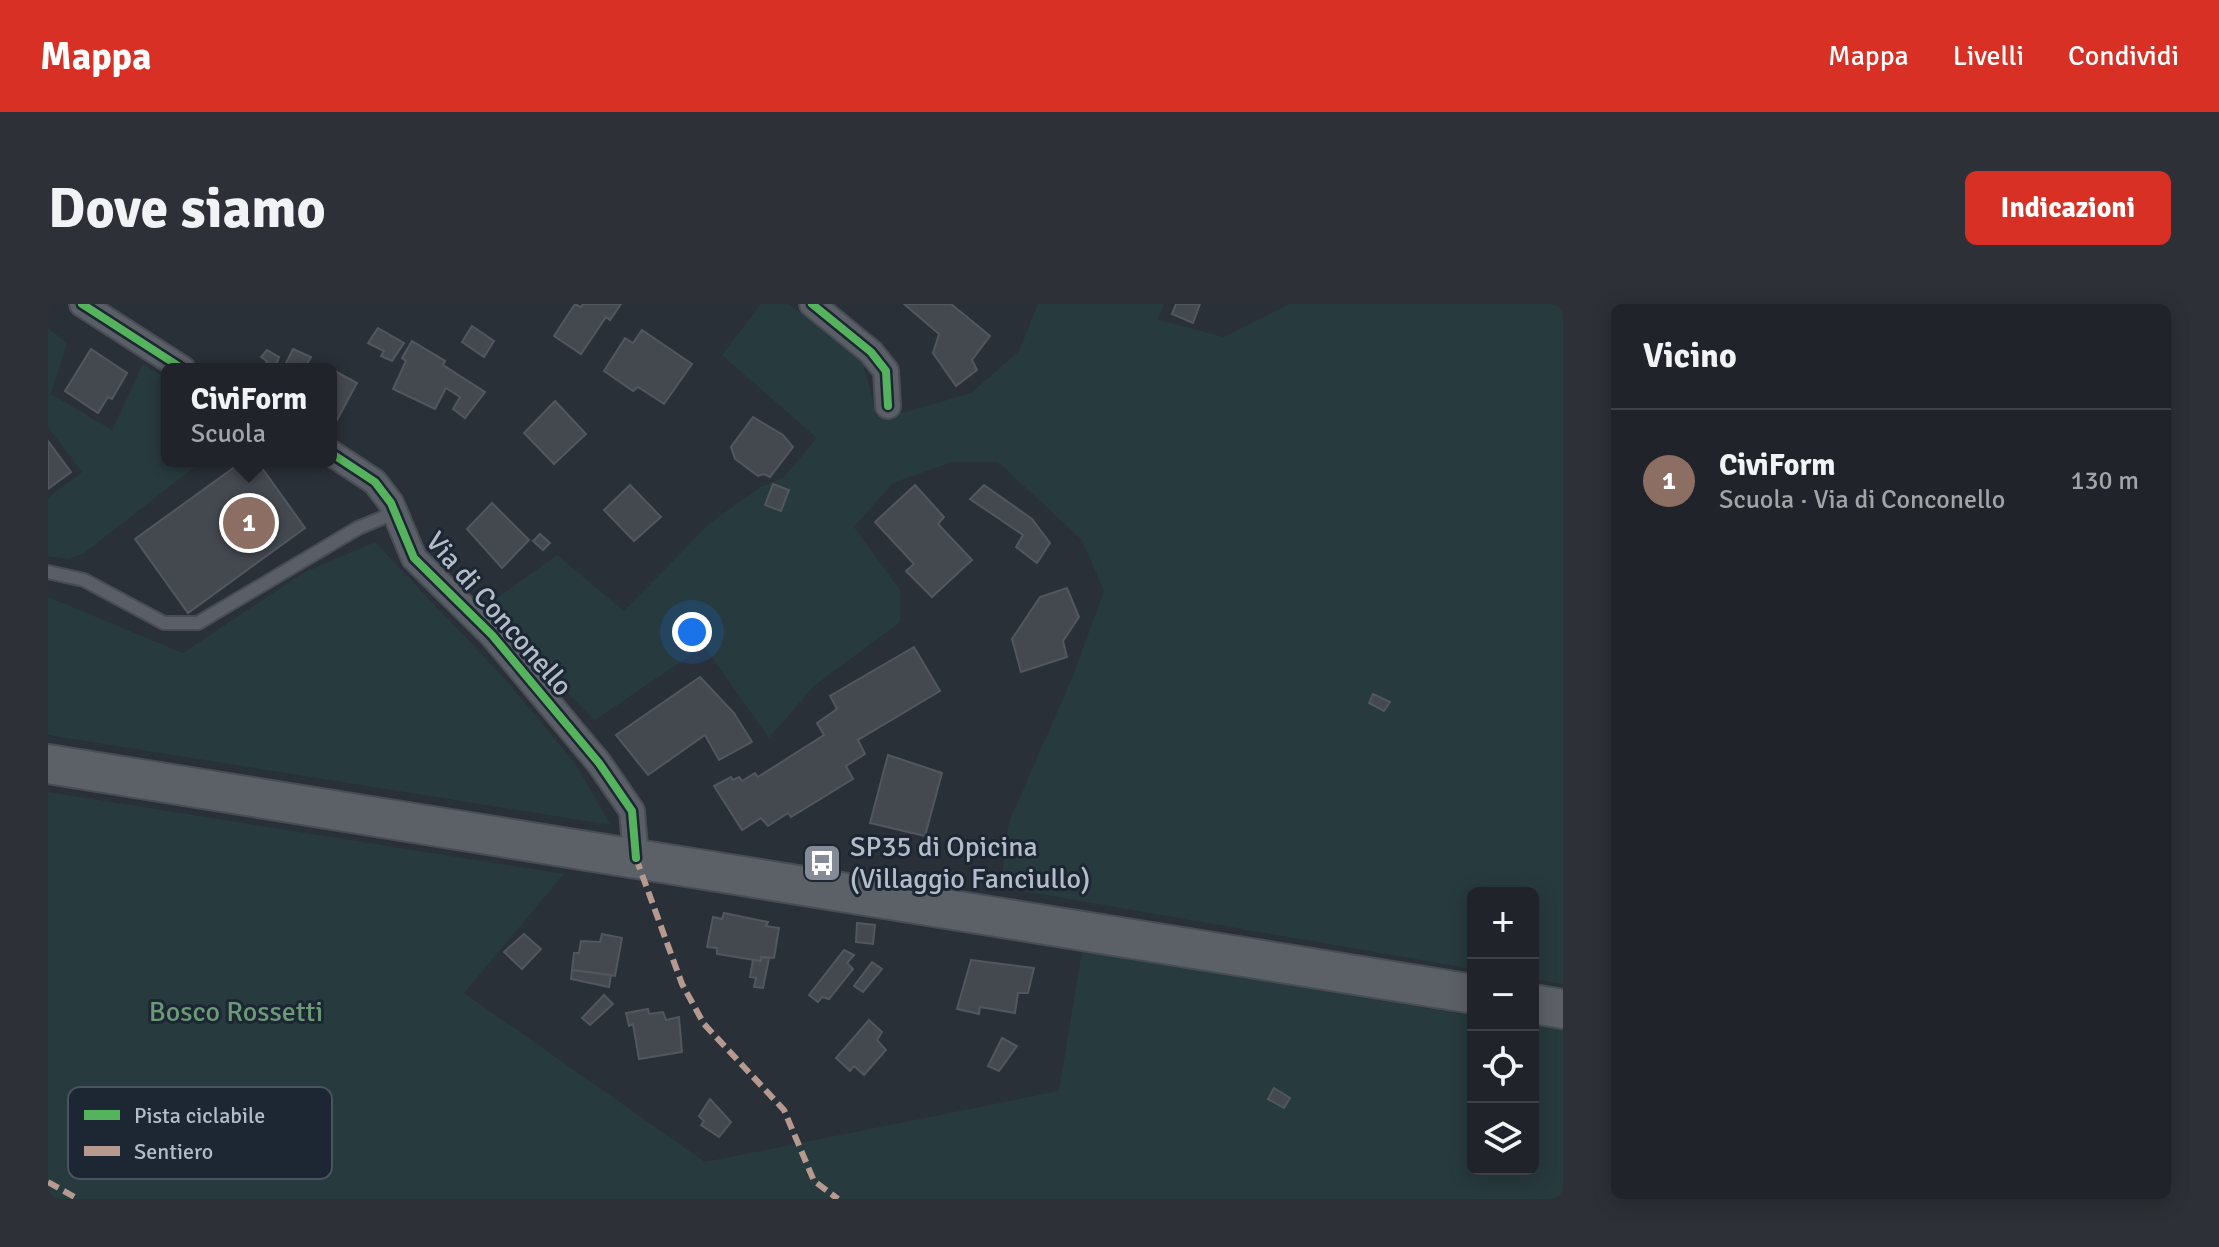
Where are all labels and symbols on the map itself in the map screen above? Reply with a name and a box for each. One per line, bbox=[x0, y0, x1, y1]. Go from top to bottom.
pin: 1 bbox=[223, 493, 275, 553]
street label: Via di Conconello bbox=[418, 525, 580, 703]
your location bbox=[672, 612, 712, 652]
place label: SP35 di Opicina (Villaggio Fanciullo) bbox=[850, 830, 1090, 896]
bus stop icon: SP35 di Opicina (Villaggio Fanciullo) bbox=[801, 842, 843, 884]
park label: Bosco Rossetti bbox=[149, 995, 323, 1029]
legend bbox=[68, 1087, 332, 1179]
text: Pista ciclabile bbox=[134, 1102, 265, 1129]
text: Sentiero bbox=[134, 1138, 213, 1165]

